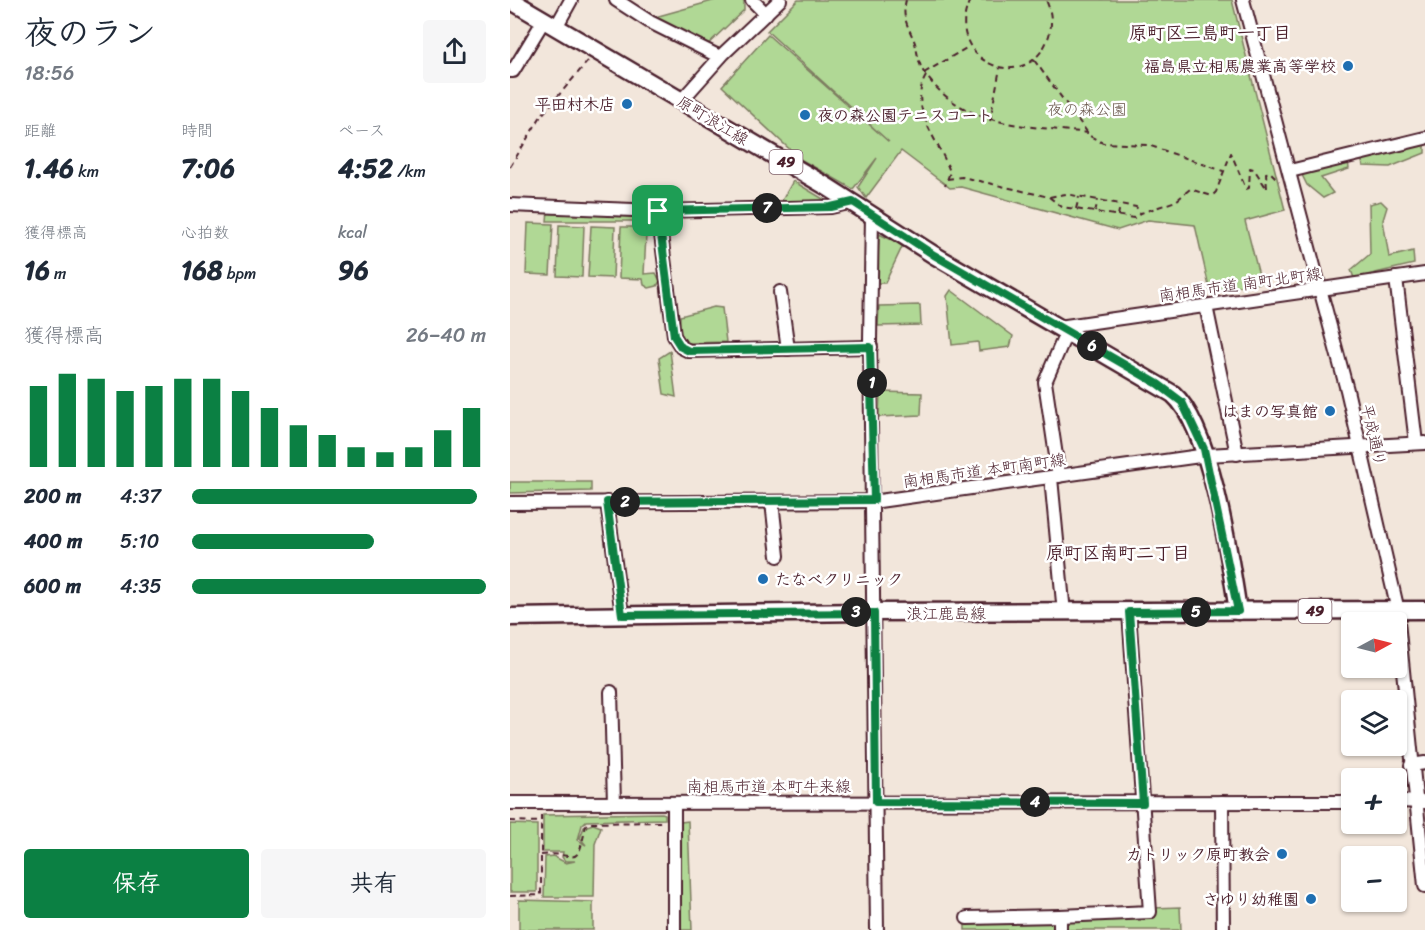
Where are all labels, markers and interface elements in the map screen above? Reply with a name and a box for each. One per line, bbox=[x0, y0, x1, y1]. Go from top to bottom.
text: 夜のラン bbox=[24, 4, 156, 62]
district label: 原町区三島町一丁目 bbox=[1129, 17, 1291, 49]
button: share bbox=[423, 20, 486, 83]
place label: 福島県立相馬農業高等学校 bbox=[1144, 52, 1336, 81]
text: 18:56 bbox=[24, 56, 74, 91]
marker: 福島県立相馬農業高等学校 bbox=[1341, 59, 1355, 73]
street label: 原町浪江線 bbox=[671, 87, 755, 153]
place label: 平田村木店 bbox=[535, 90, 615, 119]
park label: 夜の森公園 bbox=[1047, 95, 1127, 124]
marker: 平田村木店 bbox=[620, 97, 634, 111]
place label: 夜の森公園テニスコート bbox=[817, 101, 993, 130]
marker: 夜の森公園テニスコート bbox=[798, 108, 812, 122]
text: 距離 bbox=[24, 116, 56, 145]
text: 時間 bbox=[181, 116, 213, 145]
text: ペース bbox=[338, 116, 385, 145]
text: 1.46 bbox=[24, 145, 74, 191]
text: 7:06 bbox=[181, 145, 235, 191]
text: 4:52 bbox=[338, 145, 393, 191]
road number: 49 bbox=[770, 150, 802, 174]
text: km bbox=[74, 157, 99, 186]
text: /km bbox=[393, 157, 426, 186]
pin bbox=[632, 185, 683, 236]
pin: 7 bbox=[752, 193, 782, 223]
text: 7 bbox=[762, 193, 772, 222]
icon: arrive bbox=[641, 194, 674, 227]
text: 獲得標高 bbox=[24, 218, 88, 247]
text: 心拍数 bbox=[181, 218, 229, 247]
text: kcal bbox=[338, 218, 367, 247]
text: 16 bbox=[24, 247, 50, 293]
text: 168 bbox=[181, 247, 223, 293]
text: 96 bbox=[338, 247, 369, 293]
text: m bbox=[50, 259, 66, 288]
text: bpm bbox=[223, 259, 256, 288]
street label: 南相馬市道 南町北町線 bbox=[1157, 259, 1323, 310]
text: 獲得標高 bbox=[24, 318, 104, 353]
text: 26–40 m bbox=[406, 318, 486, 353]
pin: 6 bbox=[1077, 331, 1107, 361]
text: 6 bbox=[1087, 331, 1097, 360]
pin: 1 bbox=[857, 368, 887, 398]
text: 1 bbox=[869, 368, 875, 397]
place label: はまの写真館 bbox=[1222, 397, 1318, 426]
street label: 平成通り bbox=[1352, 401, 1395, 470]
marker: はまの写真館 bbox=[1323, 404, 1337, 418]
street label: 南相馬市道 本町南町線 bbox=[901, 445, 1067, 496]
text: 200 m bbox=[24, 479, 81, 514]
text: 4:37 bbox=[120, 479, 161, 514]
pin: 2 bbox=[610, 487, 640, 517]
text: 2 bbox=[620, 487, 630, 516]
text: 400 m bbox=[24, 524, 82, 559]
text: 5:10 bbox=[120, 524, 159, 559]
district label: 原町区南町二丁目 bbox=[1046, 537, 1190, 569]
place label: たなべクリニック bbox=[775, 565, 903, 594]
text: 600 m bbox=[24, 569, 81, 604]
text: 4:35 bbox=[120, 569, 162, 604]
marker: たなべクリニック bbox=[756, 572, 770, 586]
pin: 3 bbox=[841, 597, 871, 627]
text: 3 bbox=[852, 597, 860, 626]
pin: 5 bbox=[1181, 597, 1211, 627]
text: 5 bbox=[1191, 597, 1201, 626]
street label: 浪江鹿島線 bbox=[906, 599, 986, 628]
road number: 49 bbox=[1298, 599, 1332, 623]
north arrow bbox=[1341, 612, 1407, 678]
map controls bbox=[1341, 612, 1407, 912]
button: layers bbox=[1341, 690, 1407, 756]
button: + bbox=[1341, 768, 1407, 834]
street label: 南相馬市道 本町牛来線 bbox=[687, 772, 851, 801]
pin: 4 bbox=[1020, 787, 1050, 817]
text: 4 bbox=[1030, 787, 1040, 816]
place label: カトリック原町教会 bbox=[1126, 840, 1270, 869]
button: − bbox=[1341, 846, 1407, 912]
marker: カトリック原町教会 bbox=[1275, 847, 1289, 861]
button: 保存 bbox=[24, 849, 249, 918]
button: 共有 bbox=[261, 849, 486, 918]
place label: さゆり幼稚園 bbox=[1203, 885, 1299, 914]
marker: さゆり幼稚園 bbox=[1304, 892, 1318, 906]

